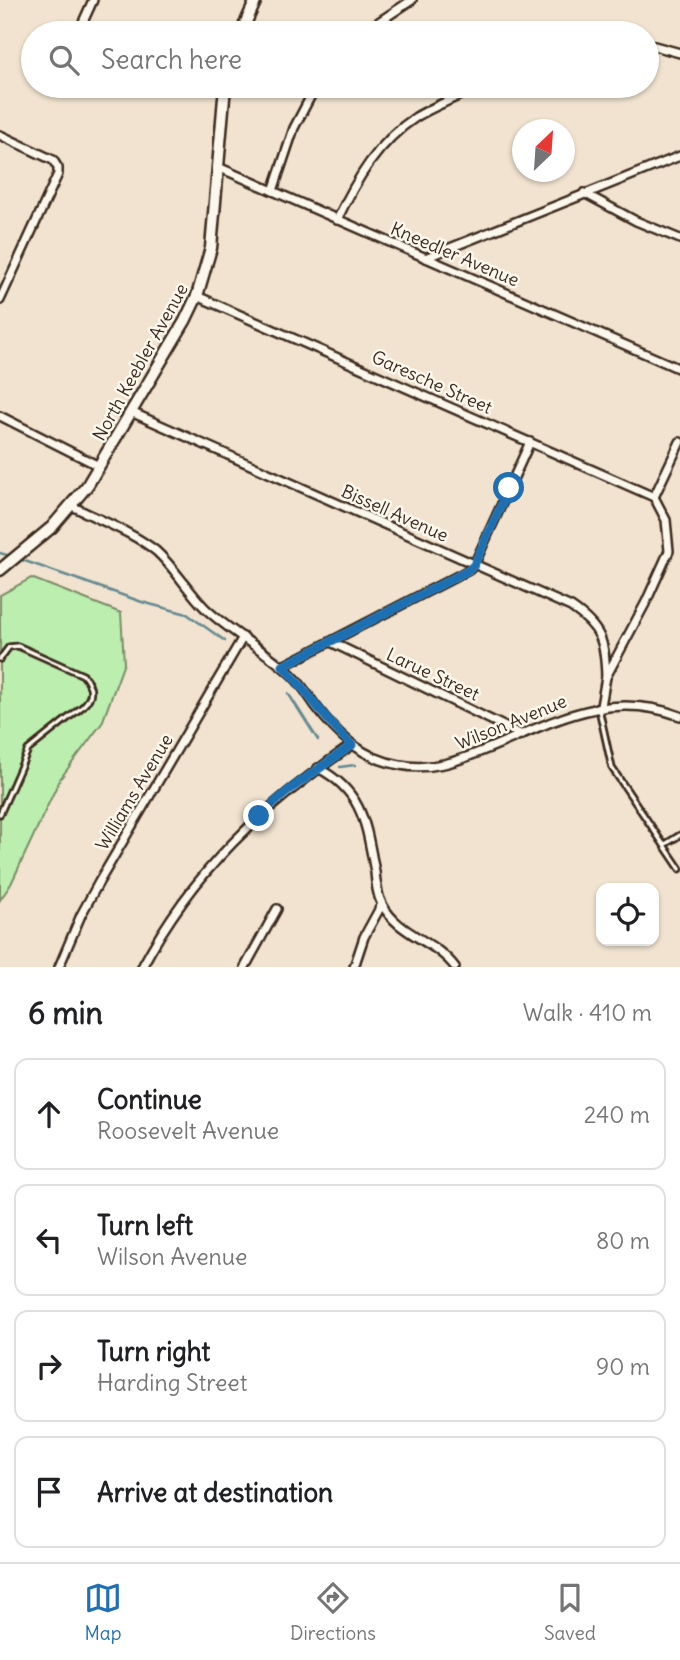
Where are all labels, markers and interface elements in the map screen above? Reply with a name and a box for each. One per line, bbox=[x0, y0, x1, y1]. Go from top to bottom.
search box bbox=[21, 21, 659, 98]
icon: search bbox=[45, 41, 83, 79]
text: Search here bbox=[101, 43, 242, 76]
north arrow bbox=[512, 119, 575, 182]
street label: Kneedler Avenue bbox=[387, 217, 523, 291]
street label: North Keebler Avenue bbox=[87, 279, 193, 445]
street label: Garesche Street bbox=[368, 345, 496, 419]
route start bbox=[493, 472, 524, 503]
street label: Bissell Avenue bbox=[338, 479, 452, 547]
street label: Larue Street bbox=[383, 642, 483, 706]
street label: Wilson Avenue bbox=[452, 689, 570, 755]
street label: Williams Avenue bbox=[90, 730, 178, 854]
route end bbox=[243, 800, 274, 831]
map controls bbox=[596, 883, 659, 946]
button: locate bbox=[596, 883, 659, 946]
text: 6 min bbox=[28, 994, 103, 1032]
text: Walk · 410 m bbox=[523, 998, 652, 1027]
text: Continue bbox=[97, 1083, 202, 1116]
icon: ahead bbox=[30, 1095, 68, 1133]
text: 240 m bbox=[584, 1100, 650, 1129]
text: Roosevelt Avenue bbox=[97, 1116, 279, 1145]
text: Turn left bbox=[97, 1209, 193, 1242]
icon: left bbox=[30, 1221, 68, 1259]
text: 80 m bbox=[596, 1226, 650, 1255]
text: Wilson Avenue bbox=[97, 1242, 248, 1271]
text: Turn right bbox=[97, 1335, 210, 1368]
icon: right bbox=[30, 1347, 68, 1385]
text: 90 m bbox=[596, 1352, 650, 1381]
text: Harding Street bbox=[97, 1368, 247, 1397]
icon: arrive bbox=[30, 1473, 68, 1511]
text: Arrive at destination bbox=[97, 1476, 333, 1509]
tab: Map bbox=[84, 1579, 122, 1645]
tab: Directions bbox=[290, 1579, 376, 1645]
tab: Saved bbox=[544, 1579, 596, 1645]

